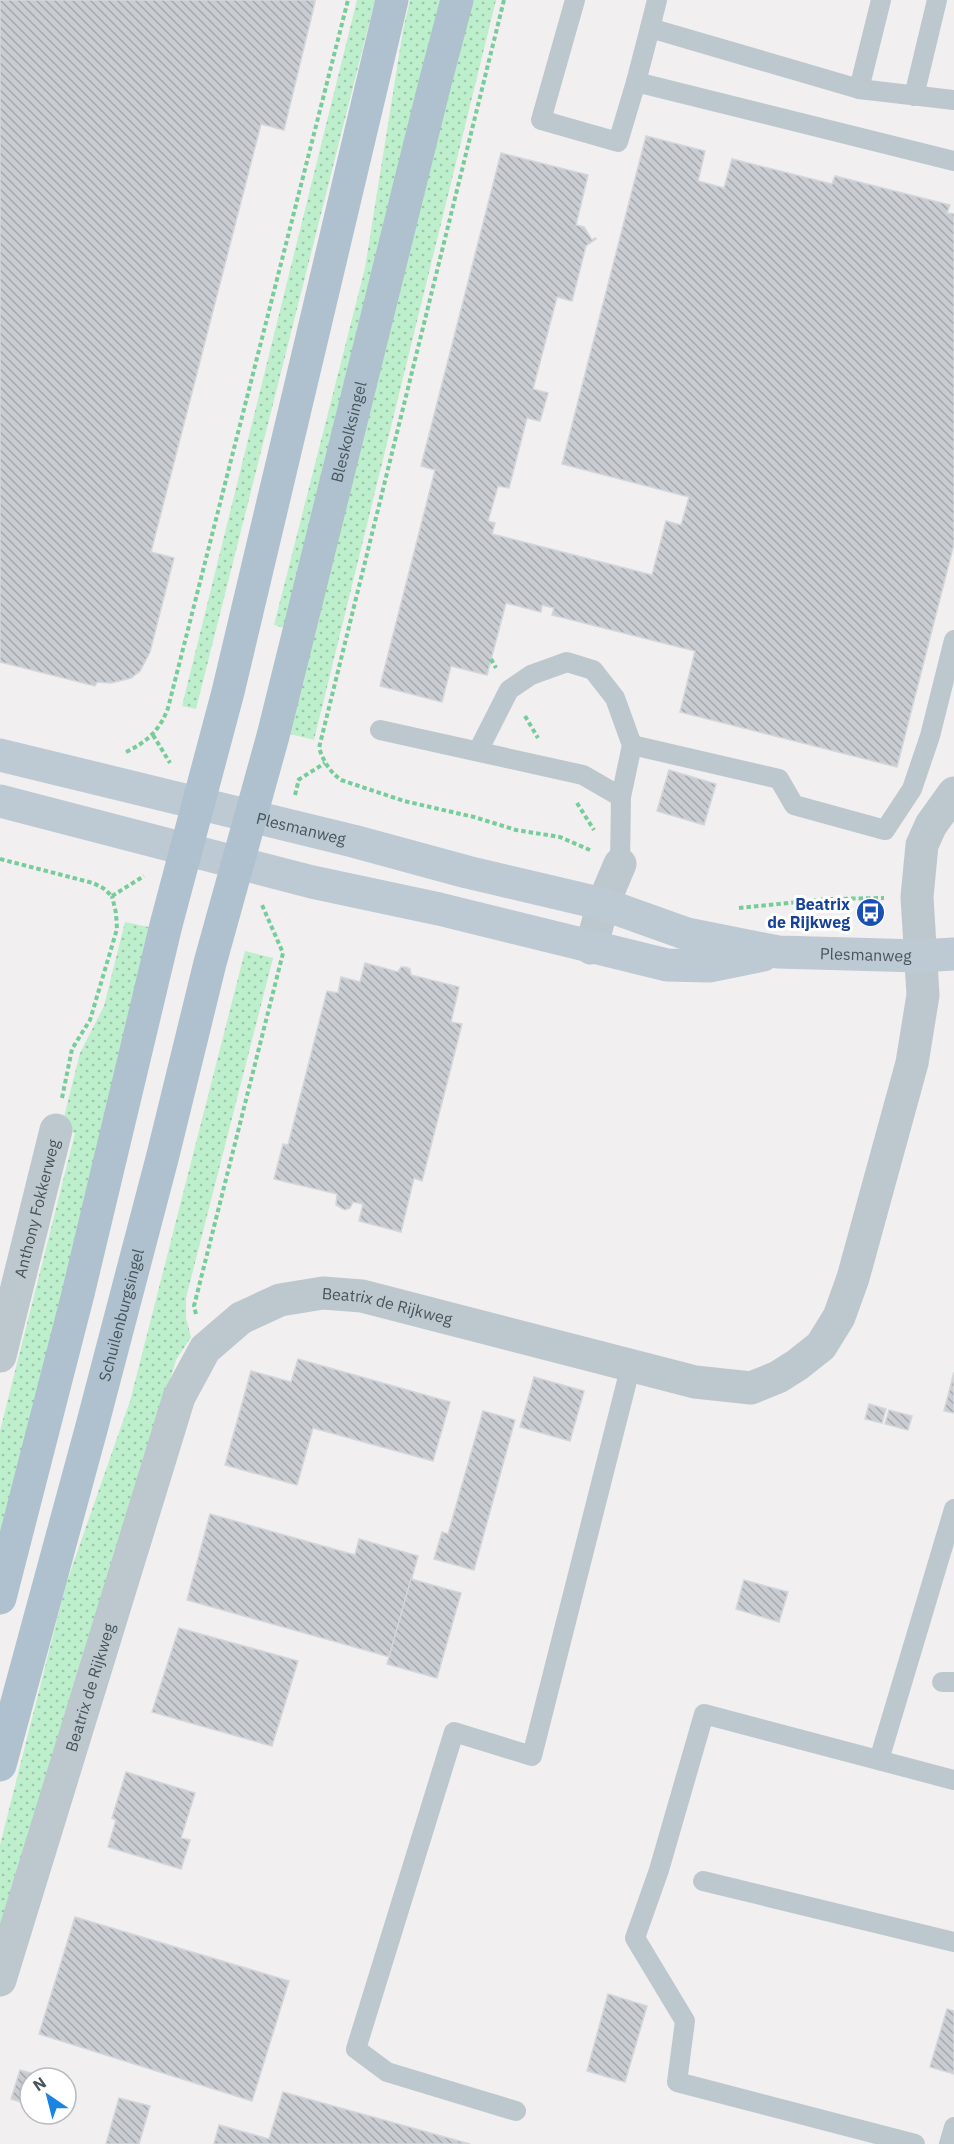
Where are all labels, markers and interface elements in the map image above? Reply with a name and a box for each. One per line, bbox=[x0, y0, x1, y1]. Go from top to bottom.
street label: Bleskolksingel bbox=[326, 379, 371, 485]
street label: Plesmanweg bbox=[254, 808, 349, 849]
place label: Beatrix de Rijkweg bbox=[767, 894, 850, 932]
bus stop icon: Beatrix de Rijkweg bbox=[855, 897, 887, 929]
street label: Plesmanweg bbox=[820, 943, 912, 966]
street label: Anthony Fokkerweg bbox=[10, 1137, 63, 1280]
street label: Schuilenburgsingel bbox=[94, 1246, 148, 1384]
street label: Beatrix de Rijkweg bbox=[321, 1283, 455, 1329]
street label: Beatrix de Rijkweg bbox=[61, 1620, 119, 1754]
north arrow bbox=[18, 2066, 78, 2126]
text: N bbox=[29, 2072, 50, 2095]

